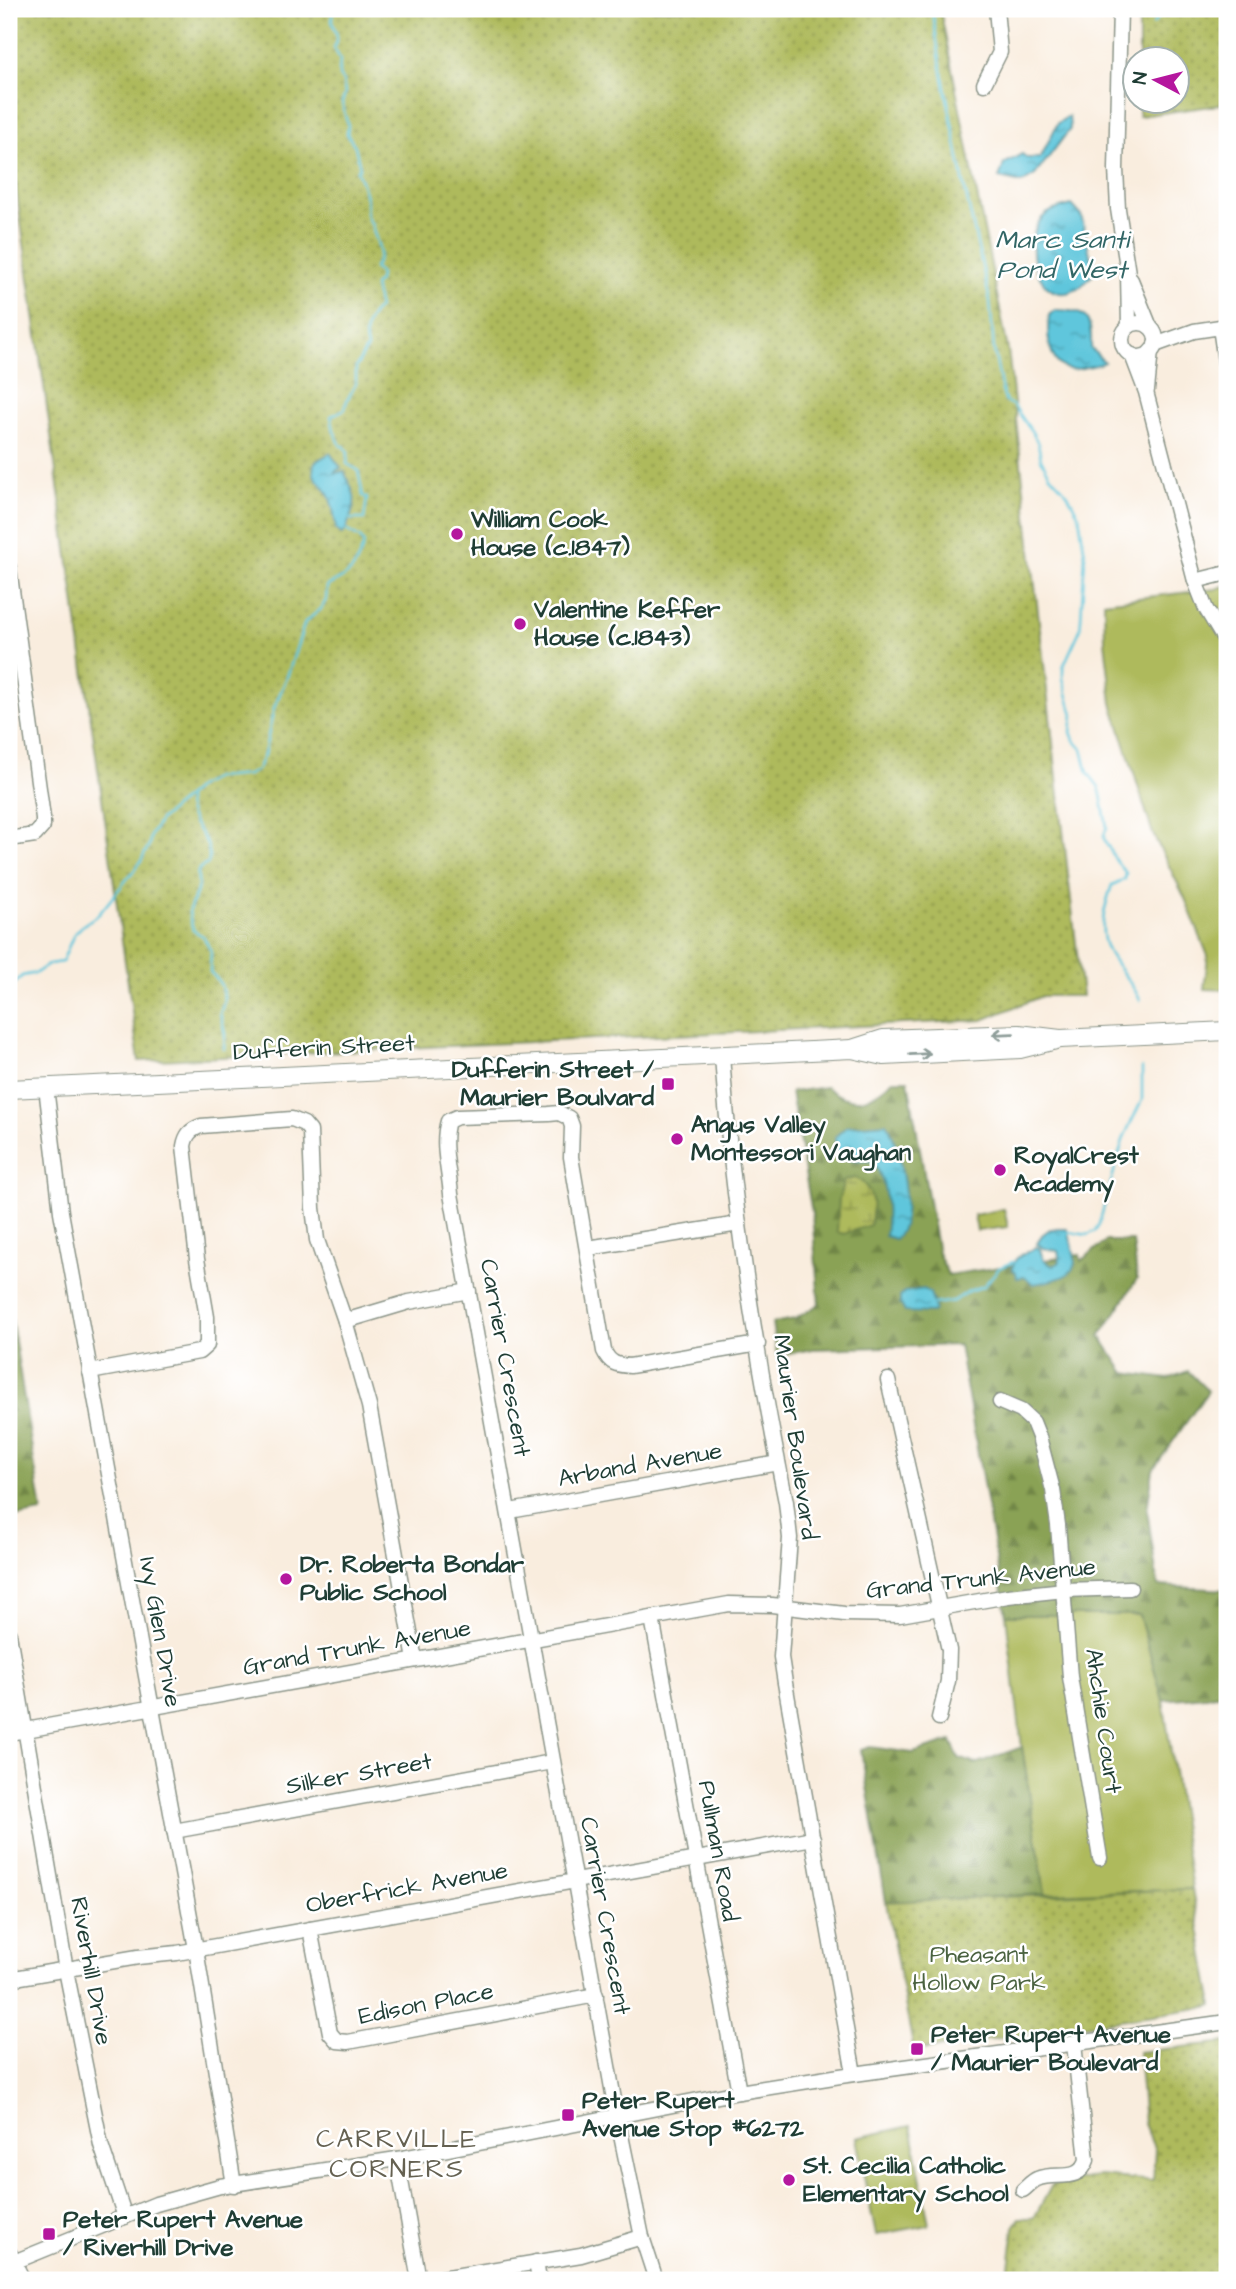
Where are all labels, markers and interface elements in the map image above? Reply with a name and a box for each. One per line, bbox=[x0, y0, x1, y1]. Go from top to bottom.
north arrow bbox=[1120, 46, 1190, 116]
text: N bbox=[1126, 70, 1155, 86]
water label: Marc Santi Pond West bbox=[995, 222, 1132, 288]
place label: William Cook House (c.1847) bbox=[470, 503, 630, 565]
marker: William Cook House (c.1847) bbox=[449, 526, 465, 542]
place label: Valentine Keffer House (c.1843) bbox=[533, 593, 721, 655]
marker: Valentine Keffer House (c.1843) bbox=[512, 616, 528, 632]
street label: Dufferin Street bbox=[232, 1026, 416, 1070]
one-way arrow bbox=[992, 1028, 1015, 1041]
one-way arrow bbox=[908, 1047, 930, 1060]
place label: Dufferin Street / Maurier Boulvard bbox=[452, 1053, 655, 1115]
marker: Dufferin Street / Maurier Boulvard bbox=[660, 1076, 676, 1092]
place label: Angus Valley Montessori Vaughan bbox=[691, 1108, 911, 1171]
marker: Angus Valley Montessori Vaughan bbox=[669, 1131, 685, 1147]
place label: RoyalCrest Academy bbox=[1014, 1139, 1139, 1203]
marker: RoyalCrest Academy bbox=[992, 1162, 1008, 1178]
street label: Carrier Crescent bbox=[471, 1256, 539, 1460]
street label: Maurier Boulevard bbox=[764, 1332, 826, 1542]
street label: Arband Avenue bbox=[555, 1434, 725, 1496]
place label: Dr. Roberta Bondar Public School bbox=[300, 1548, 525, 1610]
street label: Grand Trunk Avenue bbox=[865, 1550, 1098, 1608]
street label: Ivy Glen Drive bbox=[129, 1554, 190, 1710]
marker: Dr. Roberta Bondar Public School bbox=[278, 1571, 294, 1587]
street label: Grand Trunk Avenue bbox=[240, 1611, 474, 1685]
street label: Ahchie Court bbox=[1076, 1646, 1130, 1796]
street label: Silker Street bbox=[283, 1744, 435, 1804]
street label: Pullman Road bbox=[689, 1778, 747, 1924]
street label: Carrier Crescent bbox=[571, 1814, 639, 2018]
street label: Oberfrick Avenue bbox=[303, 1854, 511, 1922]
street label: Riverhill Drive bbox=[61, 1894, 121, 2048]
park label: Pheasant Hollow Park bbox=[912, 1938, 1046, 2000]
street label: Edison Place bbox=[356, 1974, 496, 2034]
place label: Peter Rupert Avenue / Maurier Boulevard bbox=[931, 2018, 1171, 2080]
marker: Peter Rupert Avenue / Maurier Boulevard bbox=[909, 2041, 925, 2057]
place label: Peter Rupert Avenue Stop #6272 bbox=[582, 2084, 804, 2146]
marker: Peter Rupert Avenue Stop #6272 bbox=[560, 2107, 576, 2123]
district label: CARRVILLE CORNERS bbox=[316, 2121, 478, 2187]
place label: St. Cecilia Catholic Elementary School bbox=[802, 2149, 1009, 2213]
marker: St. Cecilia Catholic Elementary School bbox=[781, 2172, 797, 2188]
place label: Peter Rupert Avenue / Riverhill Drive bbox=[63, 2203, 303, 2265]
marker: Peter Rupert Avenue / Riverhill Drive bbox=[41, 2226, 57, 2242]

